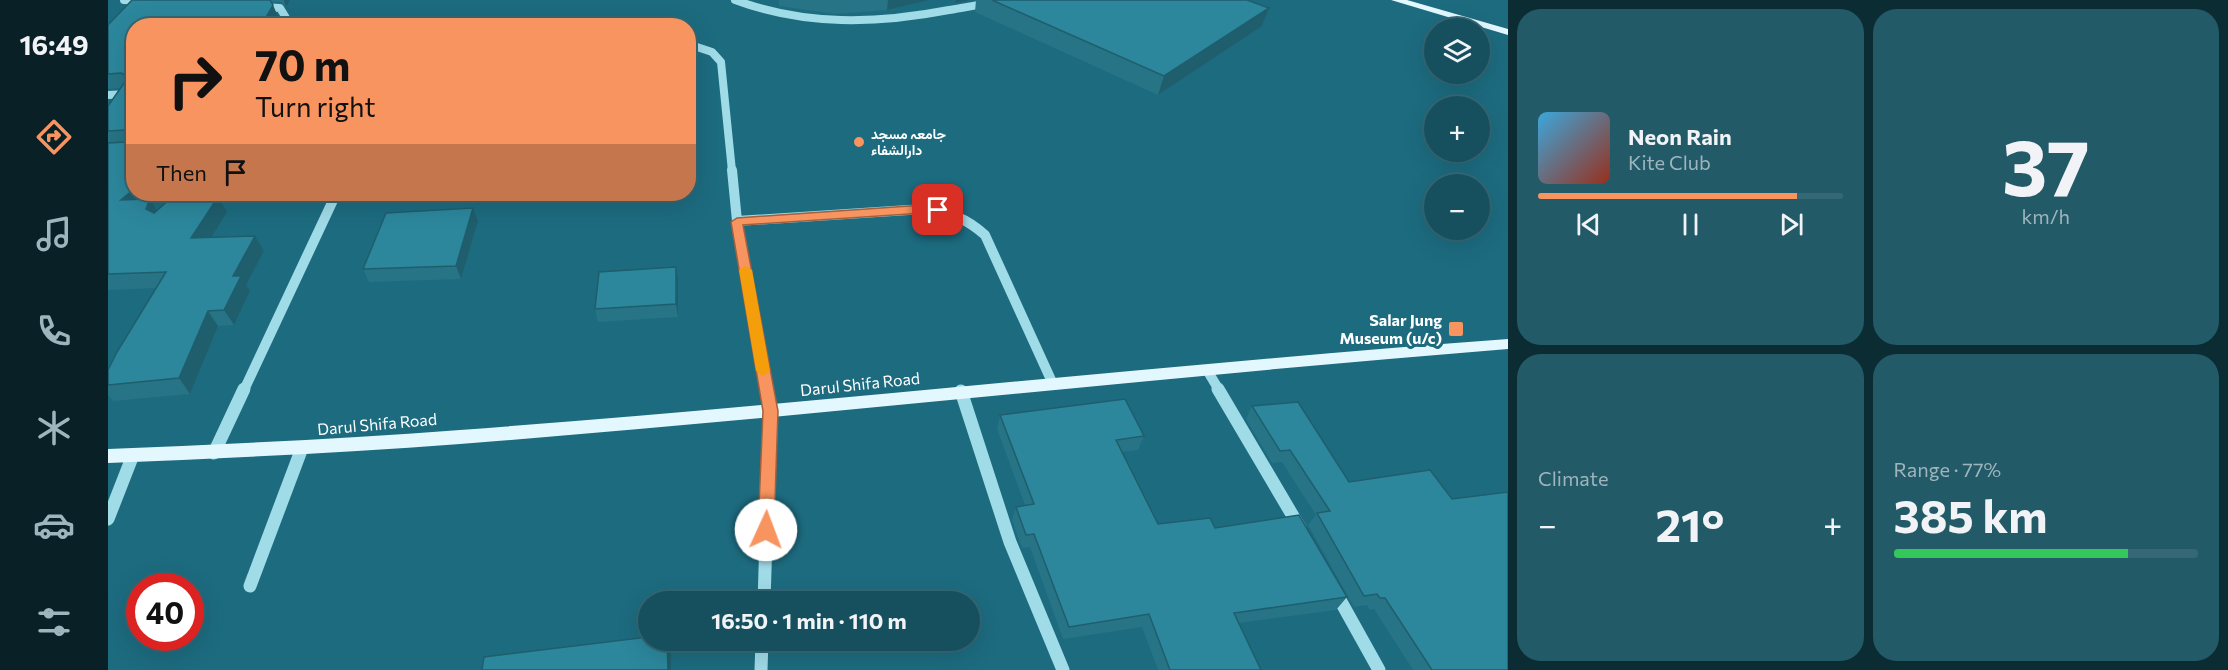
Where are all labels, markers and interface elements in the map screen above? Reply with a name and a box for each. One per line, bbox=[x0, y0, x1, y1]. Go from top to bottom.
map controls bbox=[1424, 18, 1490, 240]
button: layers bbox=[1424, 18, 1490, 84]
text: 16:49 bbox=[19, 28, 89, 61]
text: 70 m bbox=[255, 38, 350, 90]
icon: right bbox=[156, 42, 234, 120]
text: Turn right bbox=[255, 90, 375, 123]
button: + bbox=[1424, 96, 1490, 162]
icon: directions bbox=[33, 116, 75, 158]
text: 37 bbox=[2002, 117, 2090, 212]
text: Neon Rain bbox=[1628, 123, 1732, 150]
place label: جامعہ مسجد دارالشفاء bbox=[871, 125, 946, 159]
marker: جامعہ مسجد دارالشفاء bbox=[852, 135, 866, 149]
text: Kite Club bbox=[1628, 150, 1711, 174]
icon: arrive bbox=[219, 156, 252, 189]
text: Then bbox=[156, 159, 207, 186]
button: − bbox=[1424, 174, 1490, 240]
pin bbox=[912, 184, 963, 235]
icon: arrive bbox=[921, 193, 954, 226]
text: km/h bbox=[2021, 204, 2070, 228]
icon: previous bbox=[1572, 208, 1605, 241]
icon: pause bbox=[1674, 208, 1707, 241]
icon: next bbox=[1775, 208, 1808, 241]
icon: music bbox=[33, 213, 75, 255]
icon: phone bbox=[33, 310, 75, 352]
place label: Salar Jung Museum (u/c) bbox=[1339, 310, 1442, 347]
marker: Salar Jung Museum (u/c) bbox=[1447, 320, 1465, 338]
street label: Darul Shifa Road bbox=[799, 368, 921, 399]
icon: climate bbox=[33, 407, 75, 449]
street label: Darul Shifa Road bbox=[316, 409, 438, 438]
text: Range · 77% bbox=[1894, 457, 2001, 481]
text: Climate bbox=[1538, 466, 1608, 490]
text: 385 km bbox=[1894, 487, 2047, 542]
text: 21° bbox=[1655, 496, 1724, 551]
position arrow bbox=[734, 498, 798, 562]
text: − bbox=[1538, 503, 1557, 544]
text: + bbox=[1823, 503, 1843, 544]
icon: car bbox=[33, 504, 75, 546]
speed limit sign: 40 bbox=[126, 573, 204, 651]
icon: filters bbox=[33, 601, 75, 643]
text: 16:50 · 1 min · 110 m bbox=[711, 607, 907, 634]

